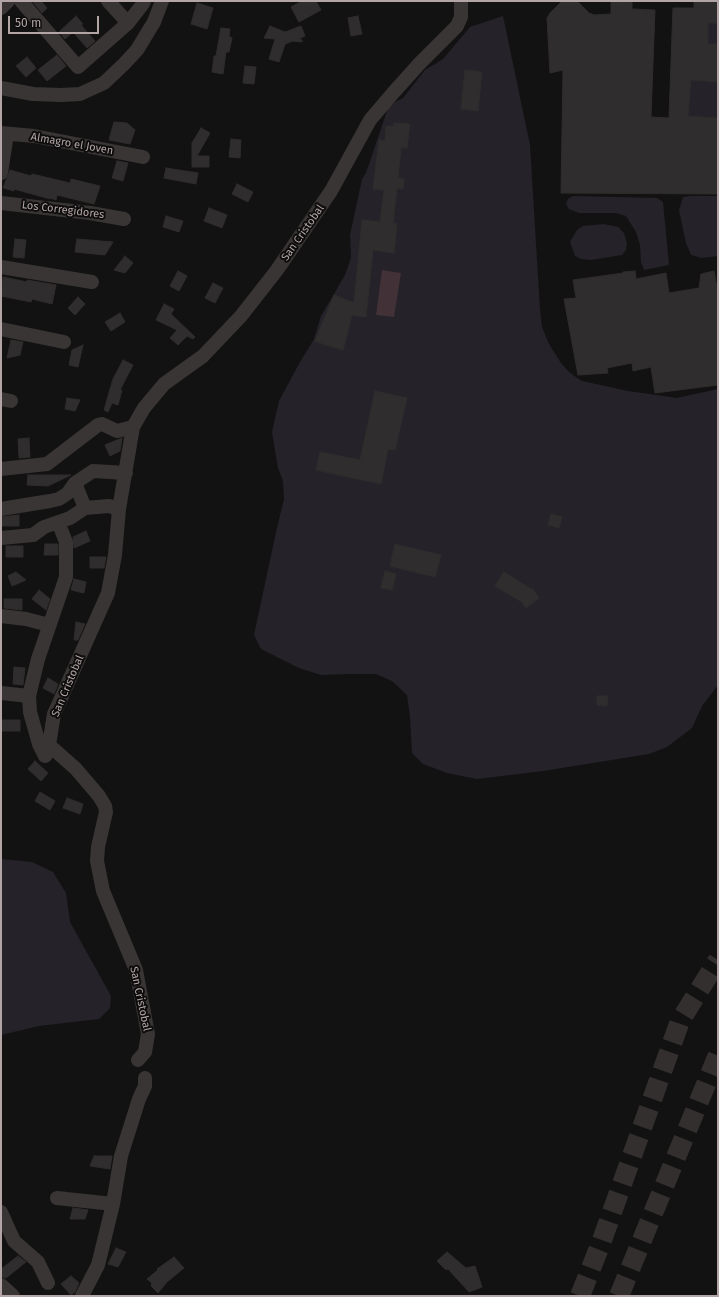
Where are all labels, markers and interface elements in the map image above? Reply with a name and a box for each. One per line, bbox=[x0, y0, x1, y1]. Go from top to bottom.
scale bar bbox=[10, 8, 101, 34]
text: 50 m bbox=[15, 16, 41, 30]
street label: Almagro el Joven bbox=[30, 130, 114, 158]
street label: Los Corregidores bbox=[21, 198, 105, 222]
street label: San Cristobal bbox=[279, 202, 327, 264]
street label: San Cristobal bbox=[49, 653, 87, 719]
street label: San Cristobal bbox=[127, 966, 153, 1032]

